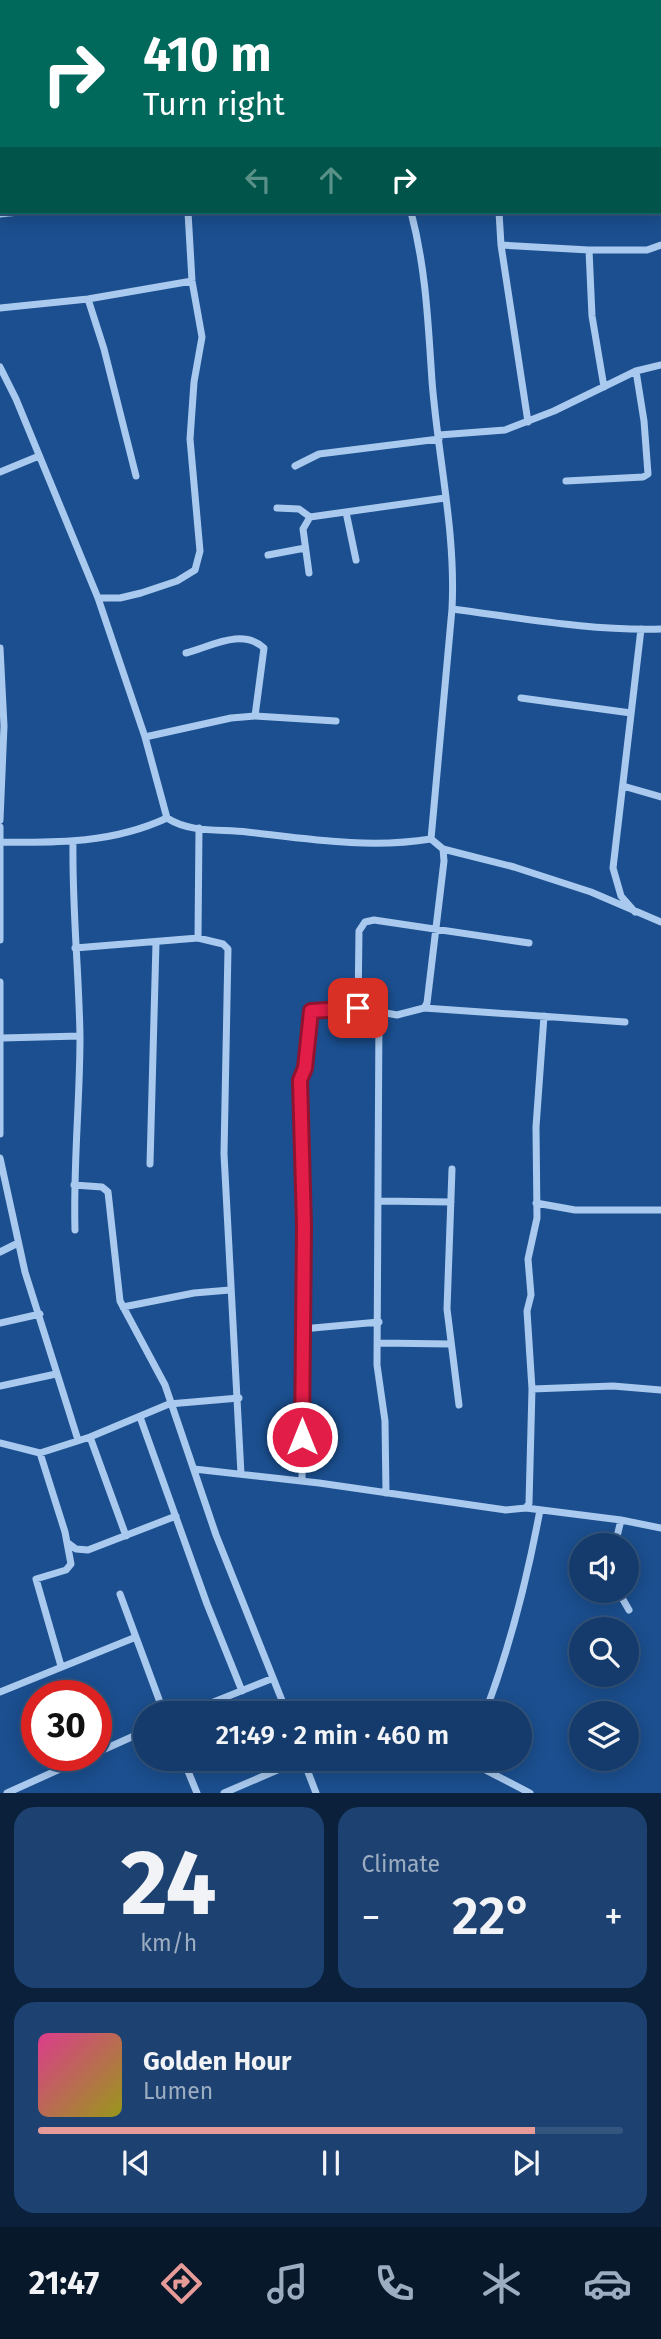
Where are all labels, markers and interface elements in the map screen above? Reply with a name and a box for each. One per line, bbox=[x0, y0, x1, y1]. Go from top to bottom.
text: 410 m bbox=[143, 25, 272, 84]
icon: right bbox=[28, 28, 119, 119]
text: Turn right bbox=[143, 85, 285, 123]
icon: left bbox=[239, 161, 277, 199]
icon: ahead bbox=[312, 161, 350, 199]
icon: right bbox=[385, 161, 423, 199]
pin bbox=[328, 978, 388, 1038]
icon: arrive bbox=[339, 989, 377, 1027]
position arrow bbox=[265, 1400, 339, 1474]
map controls bbox=[569, 1533, 639, 1771]
button: sound bbox=[569, 1533, 639, 1603]
button: search bbox=[569, 1617, 639, 1687]
speed limit sign: 30 bbox=[21, 1680, 112, 1771]
button: layers bbox=[569, 1701, 639, 1771]
text: 21:49 · 2 min · 460 m bbox=[216, 1720, 449, 1751]
text: 24 bbox=[121, 1829, 217, 1938]
text: Climate bbox=[362, 1850, 440, 1878]
text: 22° bbox=[452, 1885, 532, 1948]
text: − bbox=[362, 1894, 381, 1940]
text: + bbox=[604, 1894, 623, 1940]
text: km/h bbox=[140, 1929, 197, 1957]
text: Golden Hour bbox=[143, 2046, 291, 2077]
text: Lumen bbox=[143, 2077, 213, 2105]
icon: previous bbox=[117, 2144, 155, 2182]
icon: pause bbox=[312, 2144, 350, 2182]
icon: next bbox=[507, 2144, 545, 2182]
icon: directions bbox=[157, 2259, 206, 2308]
icon: music bbox=[263, 2259, 312, 2308]
icon: phone bbox=[370, 2259, 419, 2308]
icon: climate bbox=[477, 2259, 526, 2308]
icon: car bbox=[583, 2259, 632, 2308]
text: 21:47 bbox=[29, 2264, 99, 2302]

